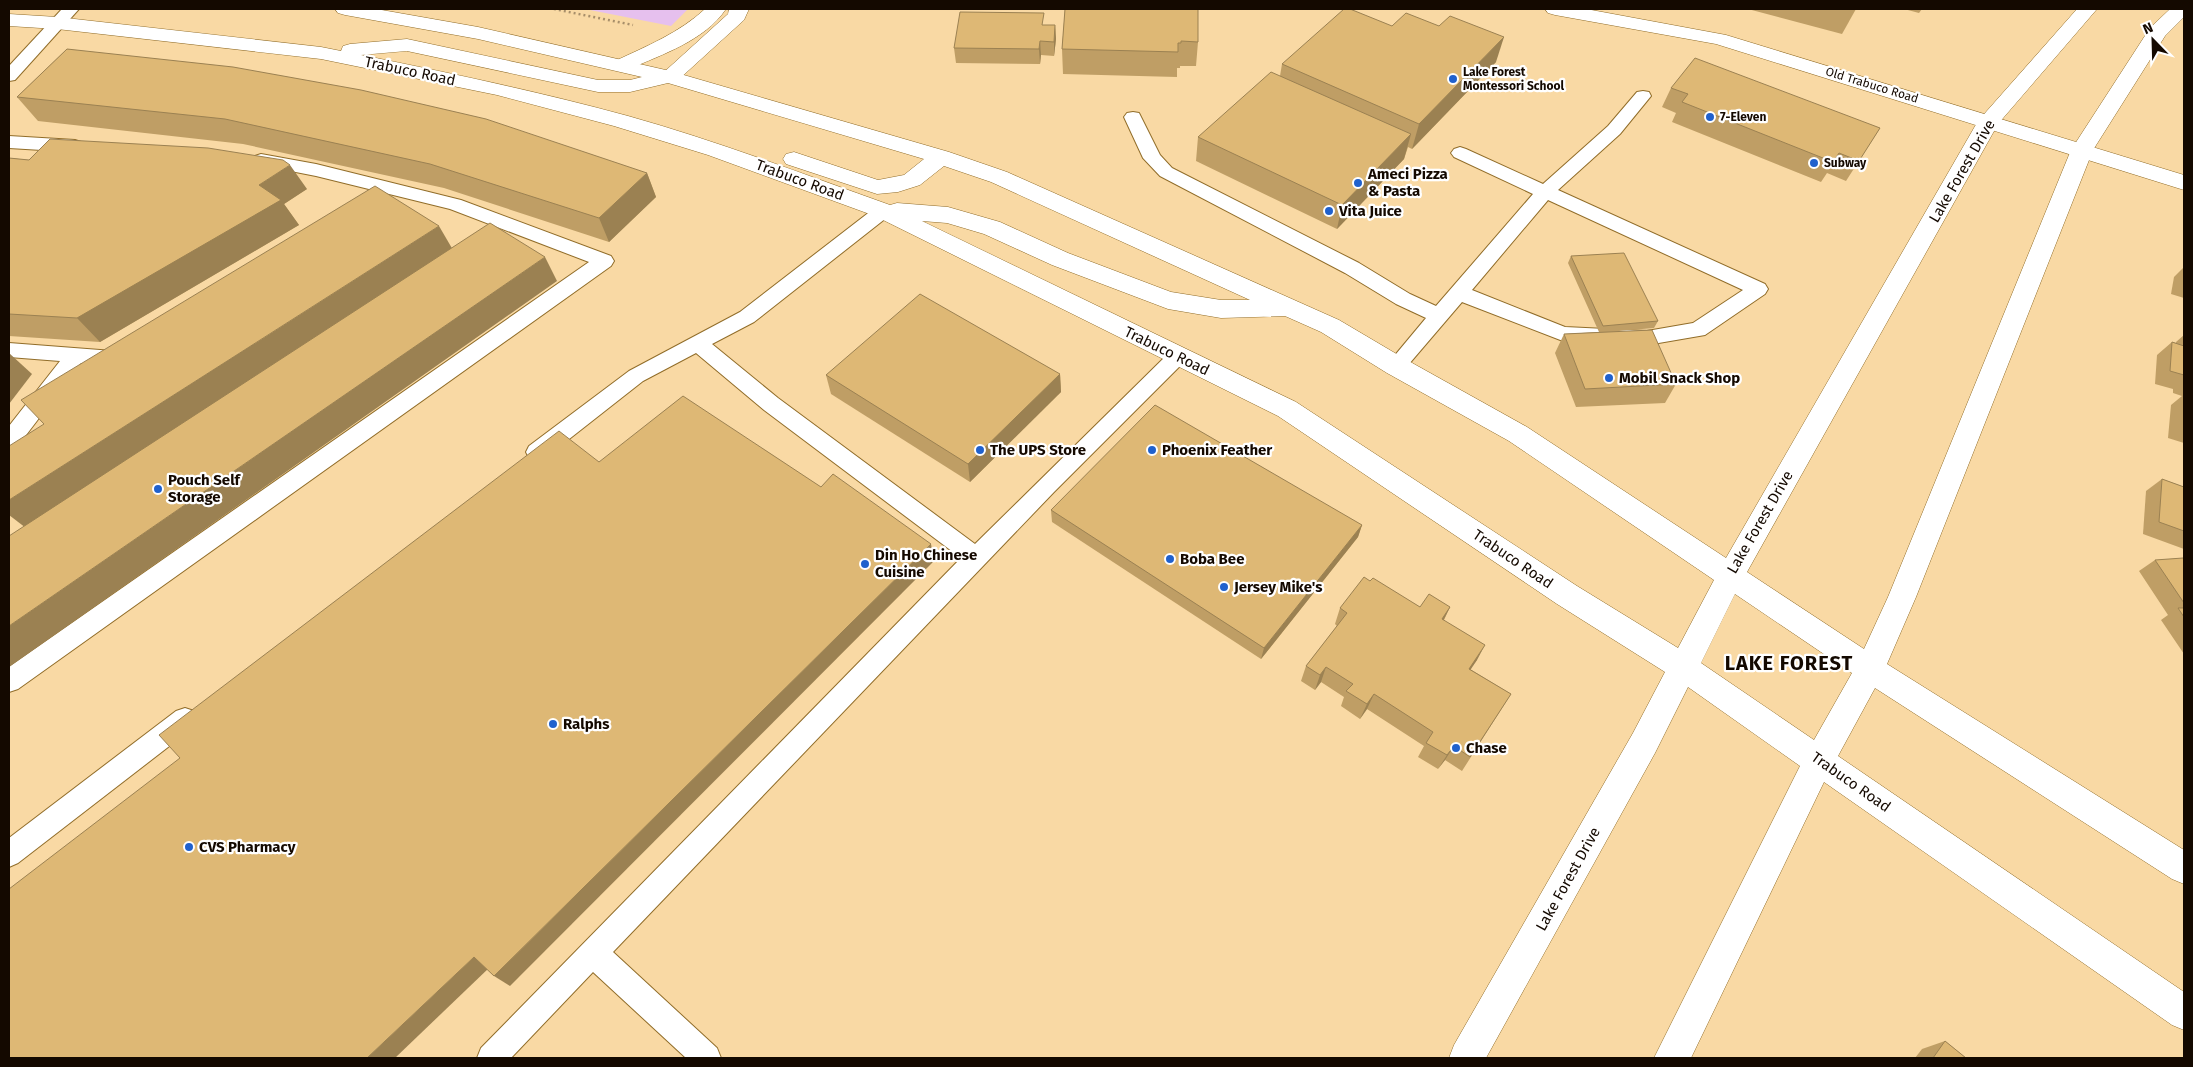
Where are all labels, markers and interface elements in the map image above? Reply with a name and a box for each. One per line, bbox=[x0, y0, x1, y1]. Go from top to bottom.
north arrow bbox=[2128, 15, 2178, 65]
text: N bbox=[2141, 19, 2156, 38]
street label: Trabuco Road bbox=[363, 53, 457, 89]
street label: Old Trabuco Road bbox=[1824, 64, 1920, 106]
place label: Lake Forest Montessori School bbox=[1463, 65, 1565, 93]
marker: Lake Forest Montessori School bbox=[1447, 73, 1459, 85]
place label: 7-Eleven bbox=[1720, 110, 1766, 124]
marker: 7-Eleven bbox=[1704, 111, 1716, 123]
street label: Lake Forest Drive bbox=[1925, 116, 1999, 226]
street label: Trabuco Road bbox=[753, 156, 847, 204]
place label: Subway bbox=[1824, 156, 1867, 170]
marker: Subway bbox=[1808, 157, 1820, 169]
place label: Ameci Pizza & Pasta bbox=[1367, 165, 1448, 200]
marker: Ameci Pizza & Pasta bbox=[1352, 177, 1364, 189]
place label: Vita Juice bbox=[1338, 202, 1402, 220]
marker: Vita Juice bbox=[1323, 205, 1335, 217]
street label: Trabuco Road bbox=[1121, 323, 1213, 379]
place label: Mobil Snack Shop bbox=[1619, 369, 1740, 387]
marker: Mobil Snack Shop bbox=[1603, 372, 1615, 384]
place label: The UPS Store bbox=[990, 441, 1086, 459]
place label: Phoenix Feather bbox=[1162, 441, 1273, 459]
marker: The UPS Store bbox=[974, 444, 986, 456]
marker: Phoenix Feather bbox=[1146, 444, 1158, 456]
street label: Lake Forest Drive bbox=[1723, 467, 1797, 577]
place label: Pouch Self Storage bbox=[168, 471, 242, 506]
marker: Pouch Self Storage bbox=[152, 483, 164, 495]
street label: Trabuco Road bbox=[1470, 526, 1556, 592]
place label: Din Ho Chinese Cuisine bbox=[875, 546, 977, 581]
place label: Boba Bee bbox=[1180, 550, 1244, 568]
marker: Boba Bee bbox=[1164, 553, 1176, 565]
marker: Din Ho Chinese Cuisine bbox=[859, 558, 871, 570]
place label: Jersey Mike's bbox=[1233, 578, 1323, 596]
marker: Jersey Mike's bbox=[1218, 581, 1230, 593]
district label: LAKE FOREST bbox=[1725, 651, 1853, 675]
place label: Ralphs bbox=[563, 715, 610, 733]
marker: Ralphs bbox=[547, 718, 559, 730]
place label: Chase bbox=[1466, 739, 1507, 757]
marker: Chase bbox=[1450, 742, 1462, 754]
street label: Trabuco Road bbox=[1808, 748, 1894, 816]
street label: Lake Forest Drive bbox=[1532, 824, 1604, 934]
place label: CVS Pharmacy bbox=[199, 838, 296, 856]
marker: CVS Pharmacy bbox=[183, 841, 195, 853]

